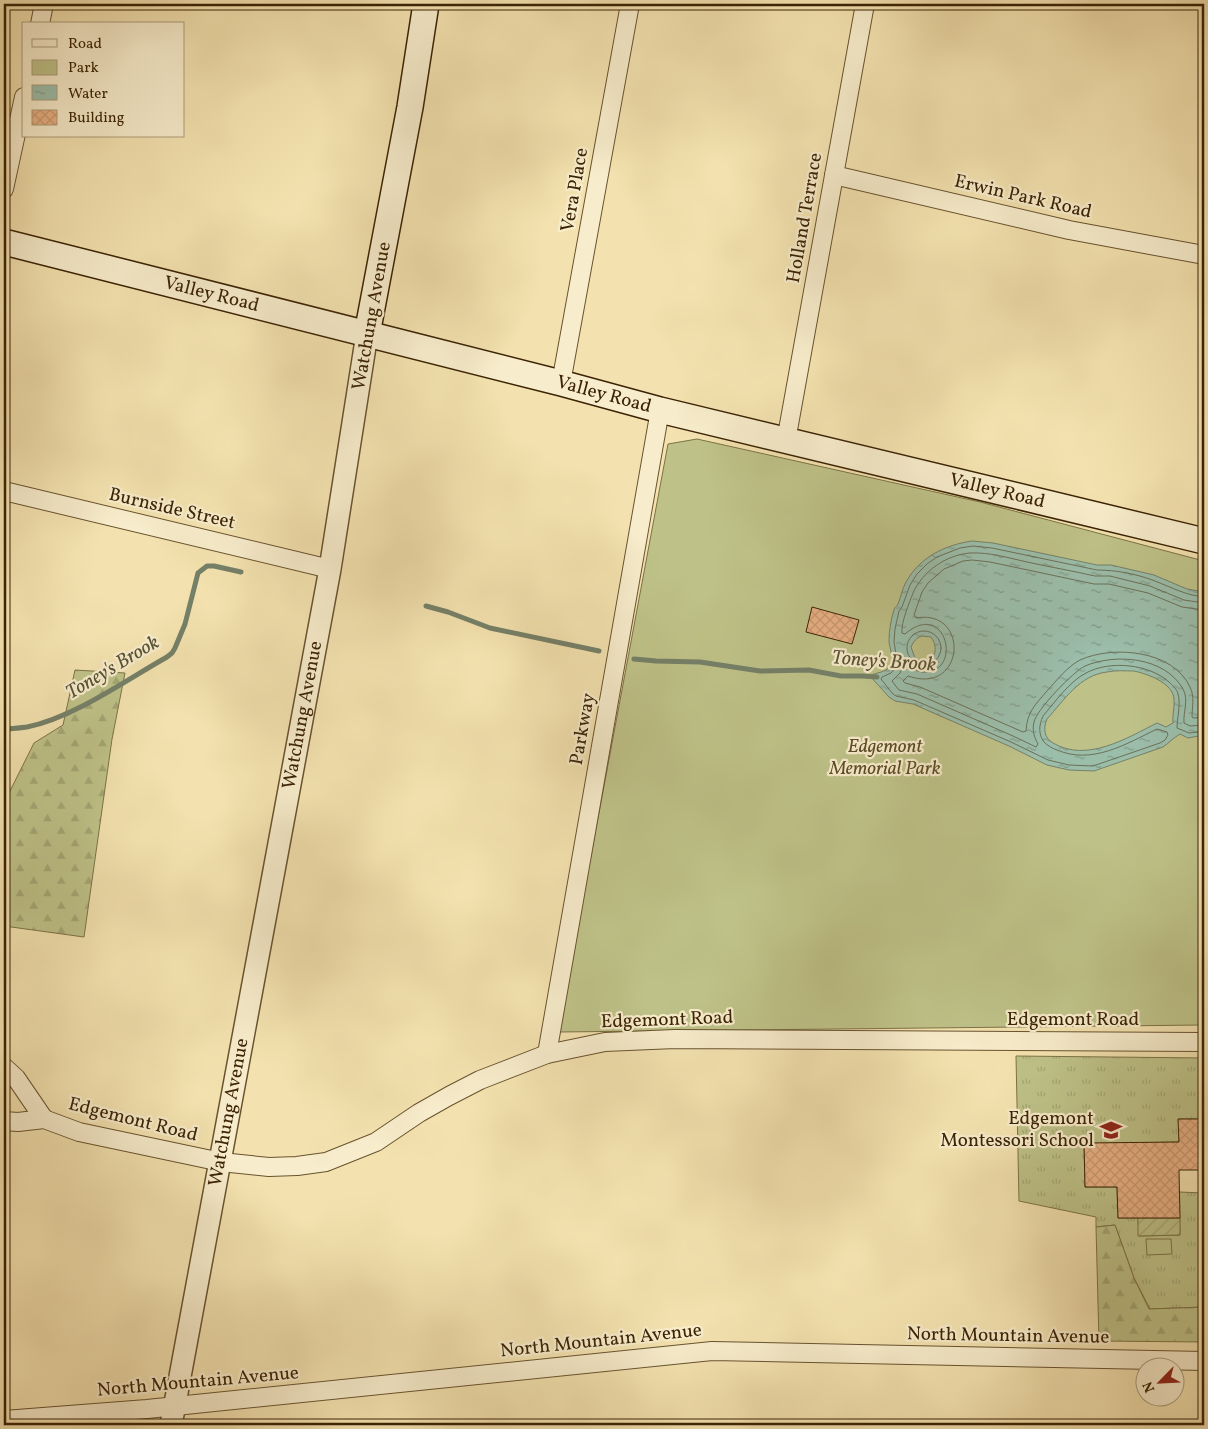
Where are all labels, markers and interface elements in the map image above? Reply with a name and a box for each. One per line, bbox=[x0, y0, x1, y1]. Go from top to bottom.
legend bbox=[22, 22, 185, 138]
text: Road bbox=[68, 34, 102, 55]
text: Park bbox=[68, 58, 99, 79]
text: Water bbox=[68, 84, 108, 105]
text: Building bbox=[68, 108, 125, 129]
street label: Vera Place bbox=[555, 146, 595, 234]
street label: Holland Terrace bbox=[781, 151, 829, 285]
street label: Erwin Park Road bbox=[952, 169, 1094, 225]
street label: Watchung Avenue bbox=[346, 240, 398, 392]
street label: Valley Road bbox=[161, 270, 262, 319]
street label: Valley Road bbox=[553, 369, 654, 420]
street label: Valley Road bbox=[947, 467, 1048, 515]
street label: Burnside Street bbox=[106, 482, 238, 536]
water label: Toney's Brook bbox=[61, 629, 165, 707]
street label: Watchung Avenue bbox=[276, 639, 329, 792]
water label: Toney's Brook bbox=[831, 644, 937, 680]
street label: Parkway bbox=[564, 691, 602, 767]
park label: Edgemont Memorial Park bbox=[828, 734, 941, 782]
street label: Edgemont Road bbox=[600, 1005, 734, 1035]
street label: Edgemont Road bbox=[1007, 1007, 1139, 1033]
street label: Watchung Avenue bbox=[203, 1036, 256, 1189]
street label: Edgemont Road bbox=[66, 1091, 200, 1149]
place label: Edgemont Montessori School bbox=[940, 1106, 1094, 1154]
school or university icon: Edgemont Montessori School bbox=[1098, 1117, 1124, 1143]
street label: North Mountain Avenue bbox=[499, 1317, 703, 1365]
street label: North Mountain Avenue bbox=[906, 1321, 1110, 1351]
north arrow bbox=[1136, 1356, 1186, 1406]
street label: North Mountain Avenue bbox=[96, 1360, 300, 1404]
text: N bbox=[1139, 1378, 1160, 1395]

